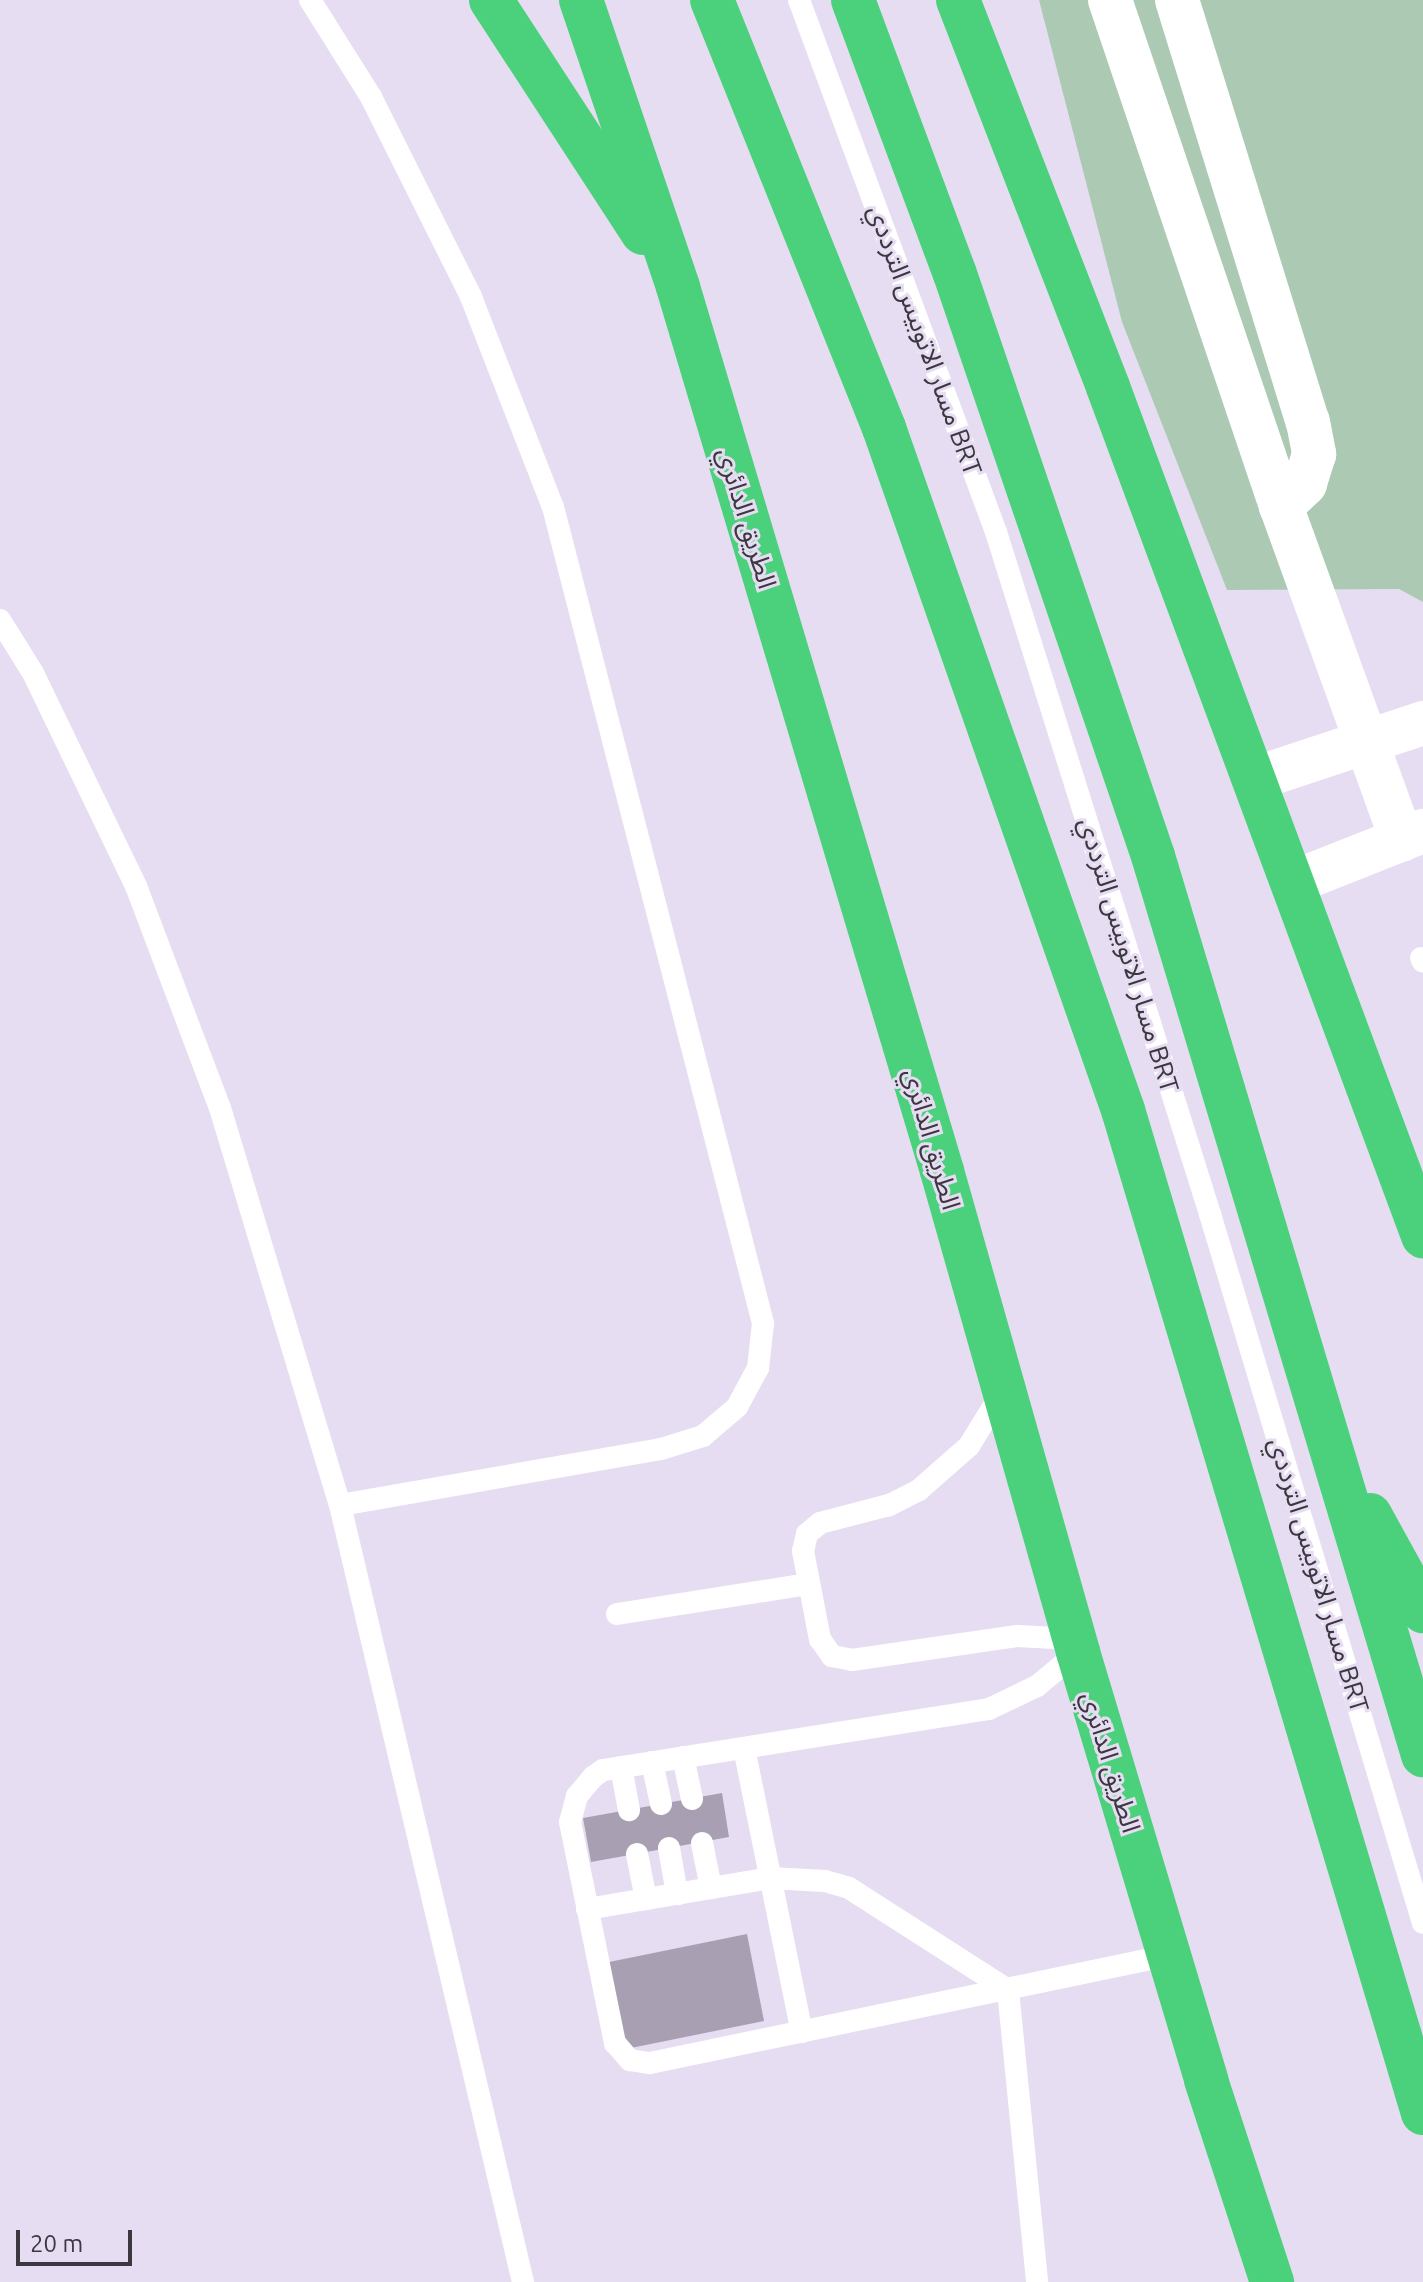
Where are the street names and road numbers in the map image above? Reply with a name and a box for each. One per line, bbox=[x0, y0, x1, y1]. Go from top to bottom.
street label: مسار الاتوبيس الترددي BRT bbox=[861, 200, 989, 480]
street label: الطريق الدائري bbox=[711, 444, 783, 592]
street label: مسار الاتوبيس الترددي BRT bbox=[1072, 814, 1186, 1096]
street label: الطريق الدائري bbox=[897, 1065, 967, 1213]
street label: مسار الاتوبيس الترددي BRT bbox=[1262, 1434, 1376, 1716]
street label: الطريق الدائري bbox=[1075, 1688, 1147, 1836]

